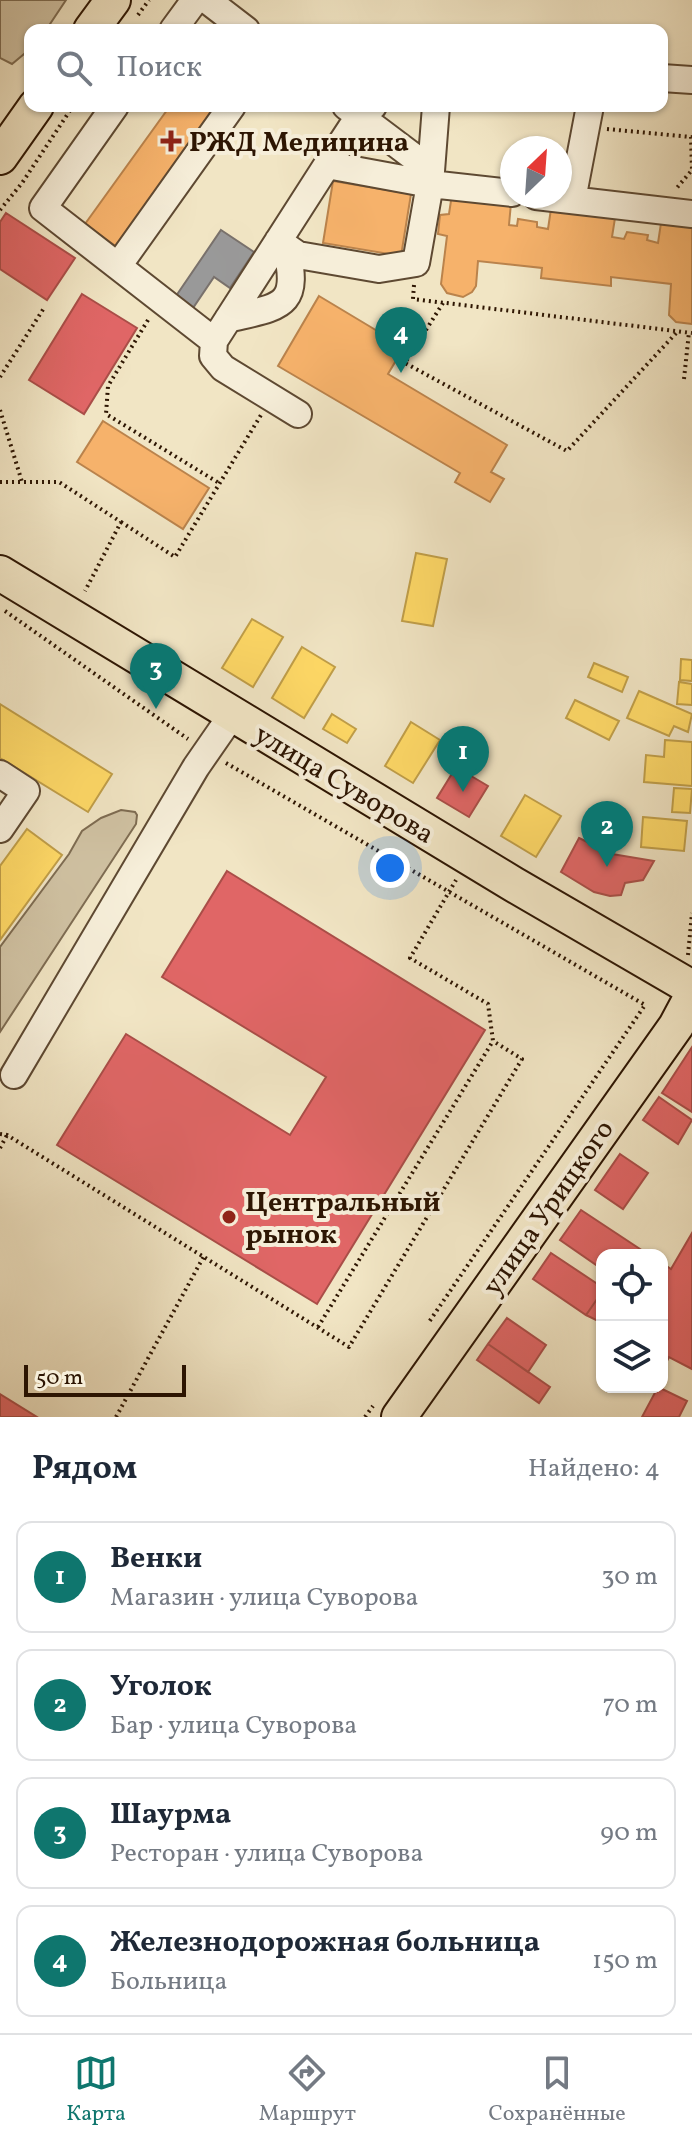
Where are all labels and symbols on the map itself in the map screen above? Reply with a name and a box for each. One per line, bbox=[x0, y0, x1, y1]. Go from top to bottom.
place label: РЖД Медицина bbox=[189, 124, 409, 163]
marker: РЖД Медицина bbox=[160, 130, 182, 152]
north arrow bbox=[500, 136, 572, 208]
pin: 4 bbox=[375, 307, 427, 373]
pin: 3 bbox=[130, 643, 182, 709]
street label: улица Суворова bbox=[246, 716, 441, 854]
pin: 1 bbox=[437, 726, 489, 792]
pin: 2 bbox=[581, 801, 633, 867]
your location bbox=[370, 848, 410, 888]
street label: улица Урицкого bbox=[474, 1113, 624, 1304]
place label: Центральный рынок bbox=[245, 1184, 440, 1255]
marker: Центральный рынок bbox=[220, 1208, 238, 1226]
scale bar bbox=[24, 1361, 186, 1397]

